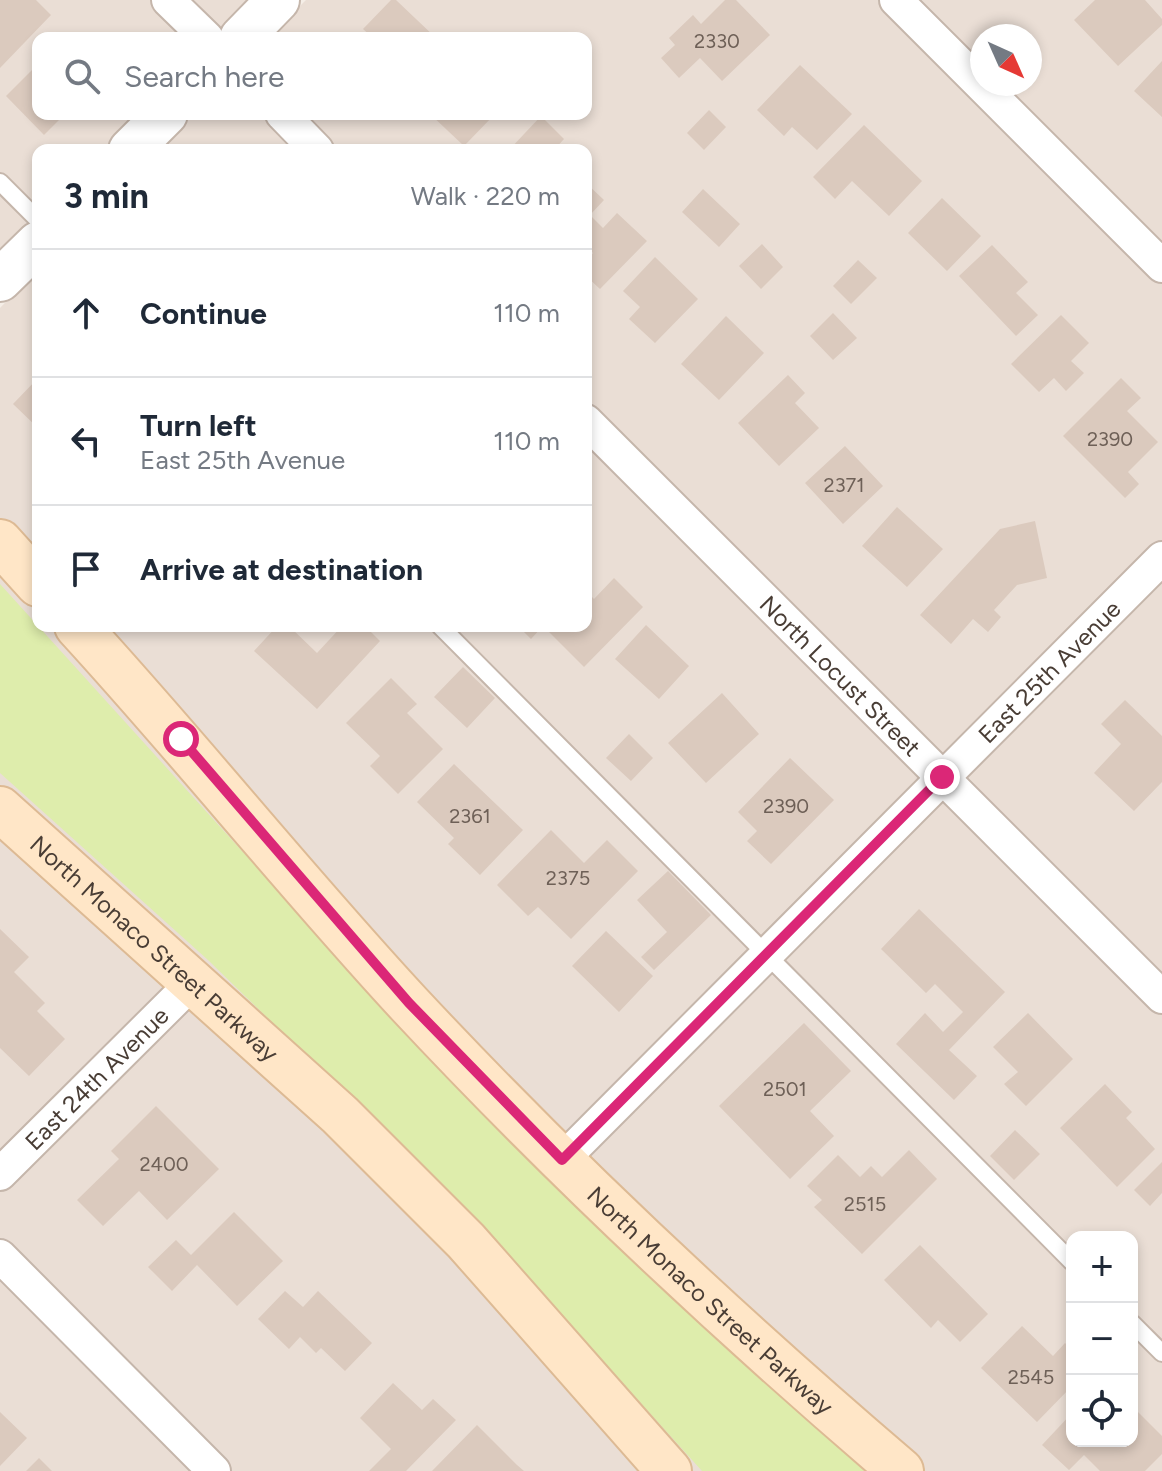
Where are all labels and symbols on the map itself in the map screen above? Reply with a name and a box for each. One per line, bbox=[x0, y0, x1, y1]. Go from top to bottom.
north arrow bbox=[970, 24, 1042, 96]
house number: 2330 bbox=[694, 29, 740, 53]
house number: 2390 bbox=[1087, 427, 1133, 451]
house number: 2371 bbox=[823, 473, 865, 497]
street label: North Locust Street bbox=[754, 589, 927, 762]
street label: East 25th Avenue bbox=[972, 594, 1126, 749]
route start bbox=[163, 721, 199, 757]
route end bbox=[924, 759, 960, 795]
house number: 2390 bbox=[763, 794, 809, 818]
house number: 2361 bbox=[449, 804, 491, 828]
street label: North Monaco Street Parkway bbox=[25, 829, 285, 1068]
house number: 2375 bbox=[546, 866, 590, 890]
street label: East 24th Avenue bbox=[19, 1001, 174, 1156]
house number: 2501 bbox=[763, 1077, 807, 1101]
house number: 2400 bbox=[139, 1152, 189, 1176]
street label: North Monaco Street Parkway bbox=[582, 1180, 840, 1421]
house number: 2515 bbox=[844, 1192, 886, 1216]
house number: 2545 bbox=[1008, 1365, 1054, 1389]

